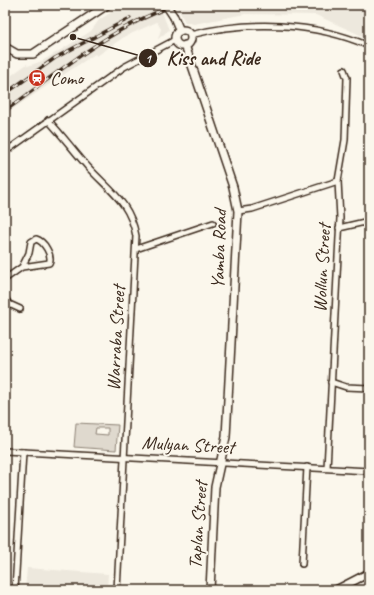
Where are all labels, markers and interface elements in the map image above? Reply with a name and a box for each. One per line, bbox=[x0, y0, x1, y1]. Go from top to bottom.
callout: Kiss and Ride bbox=[138, 42, 268, 74]
text: Kiss and Ride bbox=[167, 46, 262, 71]
text: 1 bbox=[145, 51, 152, 67]
place label: Como bbox=[50, 66, 85, 90]
station icon: Como bbox=[27, 68, 47, 88]
street label: Yamba Road bbox=[206, 206, 232, 289]
street label: Wollun Street bbox=[308, 221, 336, 313]
street label: Warraba Street bbox=[101, 282, 131, 391]
street label: Mulyan Street bbox=[141, 431, 238, 460]
street label: Taplan Street bbox=[183, 478, 213, 570]

